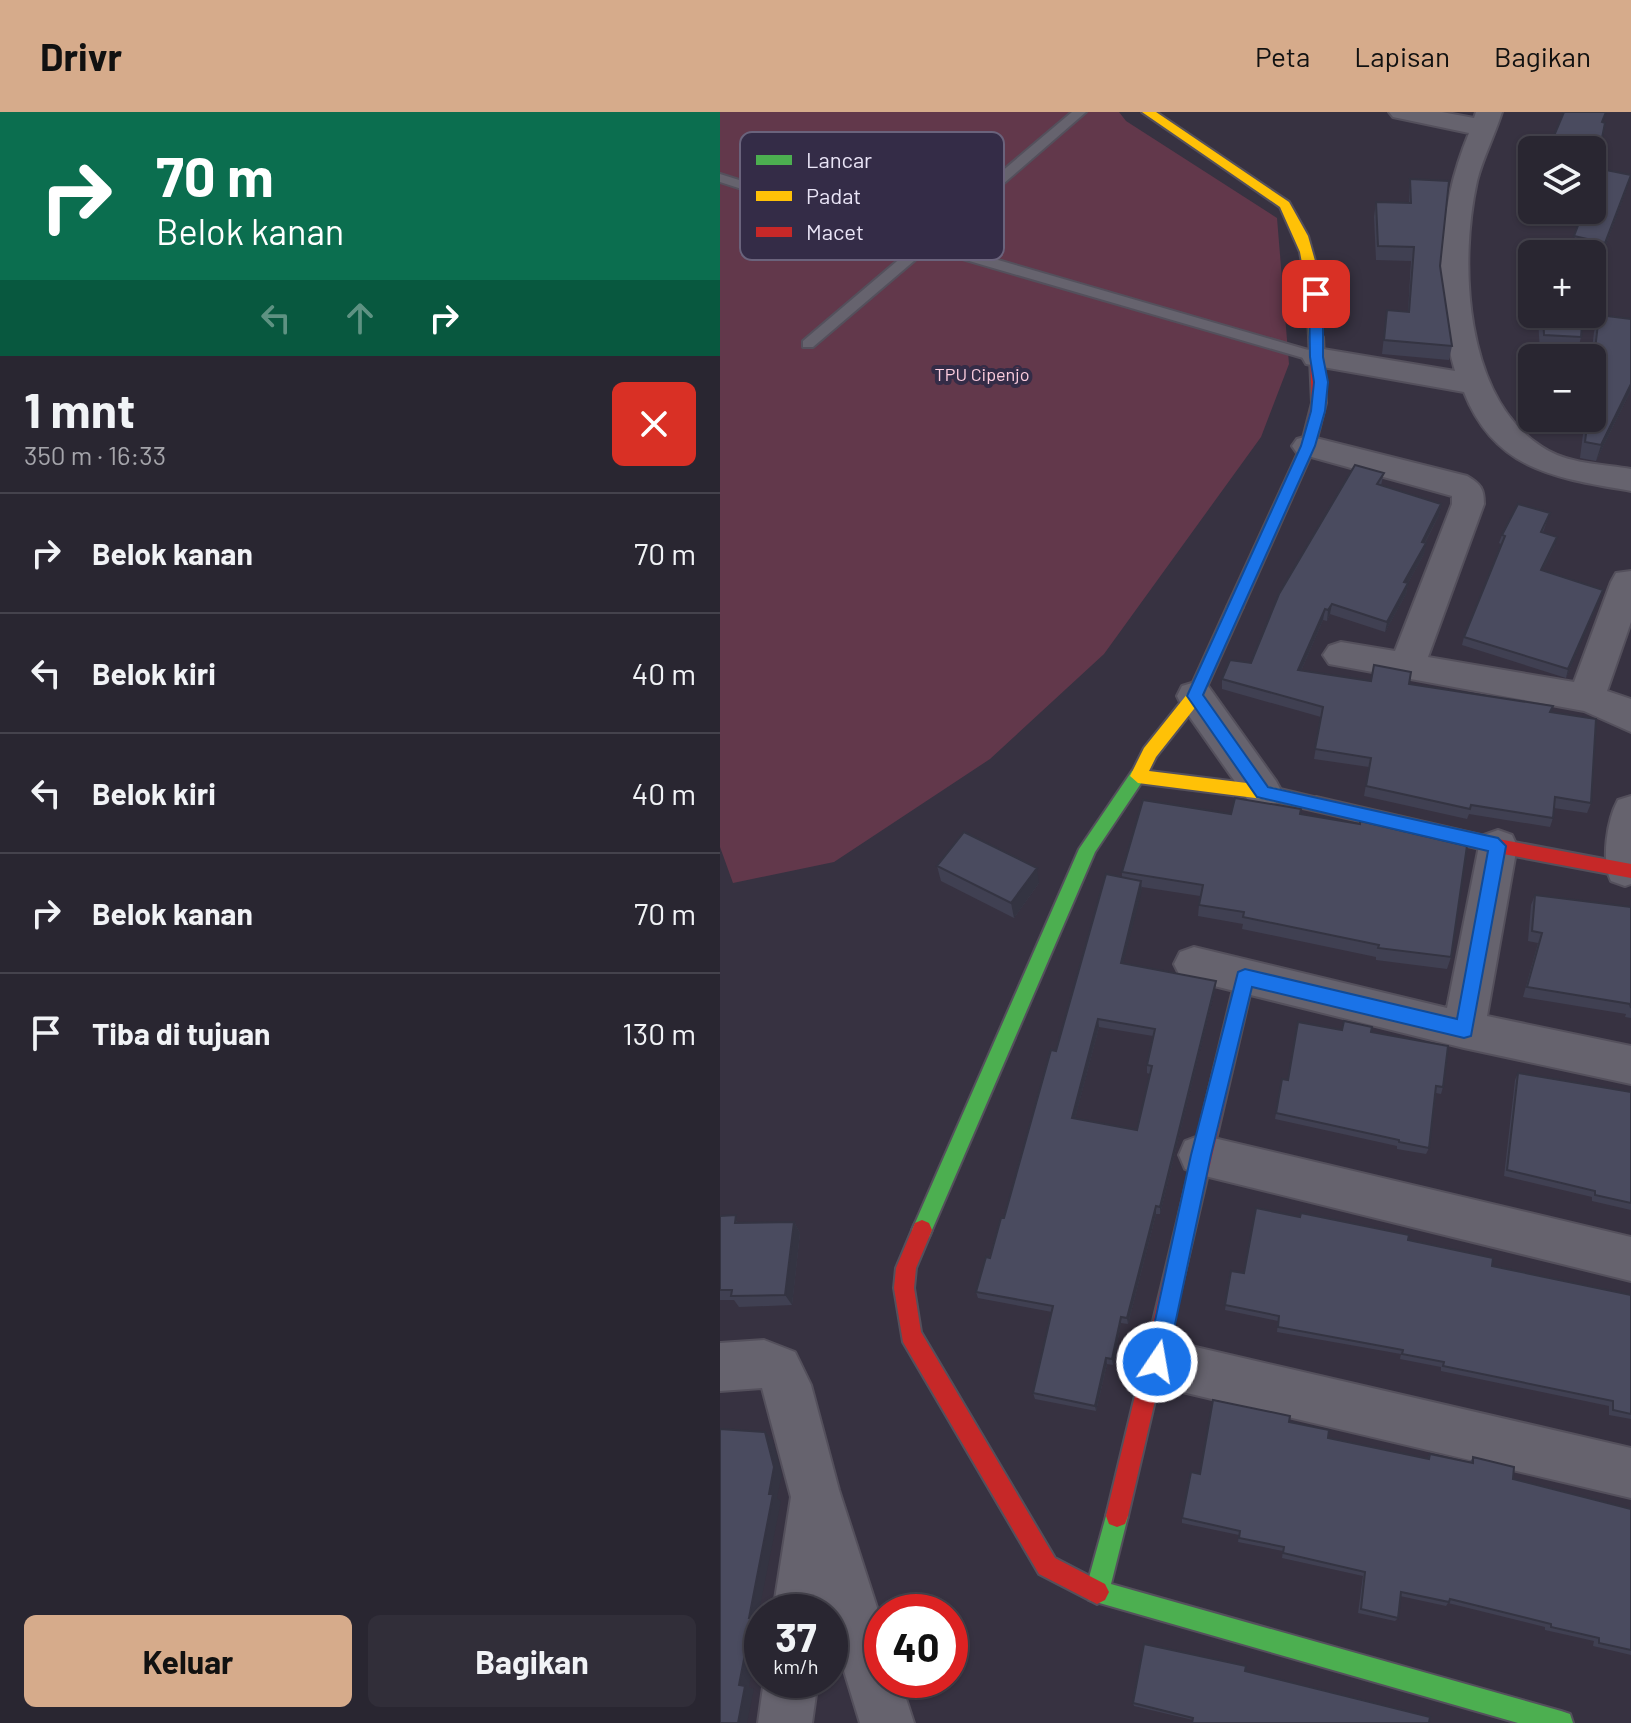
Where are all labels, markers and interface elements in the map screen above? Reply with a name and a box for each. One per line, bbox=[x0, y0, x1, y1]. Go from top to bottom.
text: Drivr bbox=[40, 33, 122, 79]
text: Peta bbox=[1255, 39, 1310, 73]
text: Lapisan bbox=[1354, 39, 1450, 73]
text: Bagikan bbox=[1494, 39, 1591, 73]
legend bbox=[740, 132, 1004, 260]
map controls bbox=[1518, 136, 1606, 432]
button: layers bbox=[1518, 136, 1606, 224]
text: 70 m bbox=[156, 141, 274, 208]
icon: right bbox=[24, 144, 128, 248]
text: Lancar bbox=[806, 146, 872, 172]
text: Padat bbox=[806, 182, 861, 208]
text: Belok kanan bbox=[156, 209, 344, 252]
text: Macet bbox=[806, 218, 864, 244]
button: + bbox=[1518, 240, 1606, 328]
pin bbox=[1282, 260, 1350, 328]
icon: arrive bbox=[1294, 272, 1338, 316]
icon: left bbox=[254, 296, 298, 340]
icon: ahead bbox=[338, 296, 382, 340]
icon: right bbox=[422, 296, 466, 340]
button: − bbox=[1518, 344, 1606, 432]
park label: TPU Cipenjo bbox=[934, 363, 1030, 385]
text: 1 mnt bbox=[24, 380, 135, 438]
button: close bbox=[612, 382, 696, 466]
text: 350 m · 16:33 bbox=[24, 439, 166, 470]
icon: right bbox=[24, 531, 68, 575]
text: Belok kanan bbox=[92, 535, 253, 571]
text: 70 m bbox=[634, 535, 696, 571]
icon: left bbox=[24, 651, 68, 695]
text: Belok kiri bbox=[92, 655, 216, 691]
text: 40 m bbox=[632, 655, 696, 691]
icon: left bbox=[24, 771, 68, 815]
text: Belok kiri bbox=[92, 775, 216, 811]
text: 40 m bbox=[632, 775, 696, 811]
icon: right bbox=[24, 891, 68, 935]
text: Belok kanan bbox=[92, 895, 253, 931]
text: 70 m bbox=[634, 895, 696, 931]
icon: arrive bbox=[24, 1011, 68, 1055]
text: Tiba di tujuan bbox=[92, 1015, 270, 1051]
text: 130 m bbox=[622, 1015, 696, 1051]
position arrow bbox=[1115, 1320, 1199, 1404]
speed limit sign: 40 bbox=[864, 1594, 968, 1698]
text: 37 bbox=[775, 1612, 817, 1660]
button: Keluar bbox=[24, 1615, 352, 1707]
button: Bagikan bbox=[368, 1615, 696, 1707]
text: km/h bbox=[773, 1654, 819, 1678]

